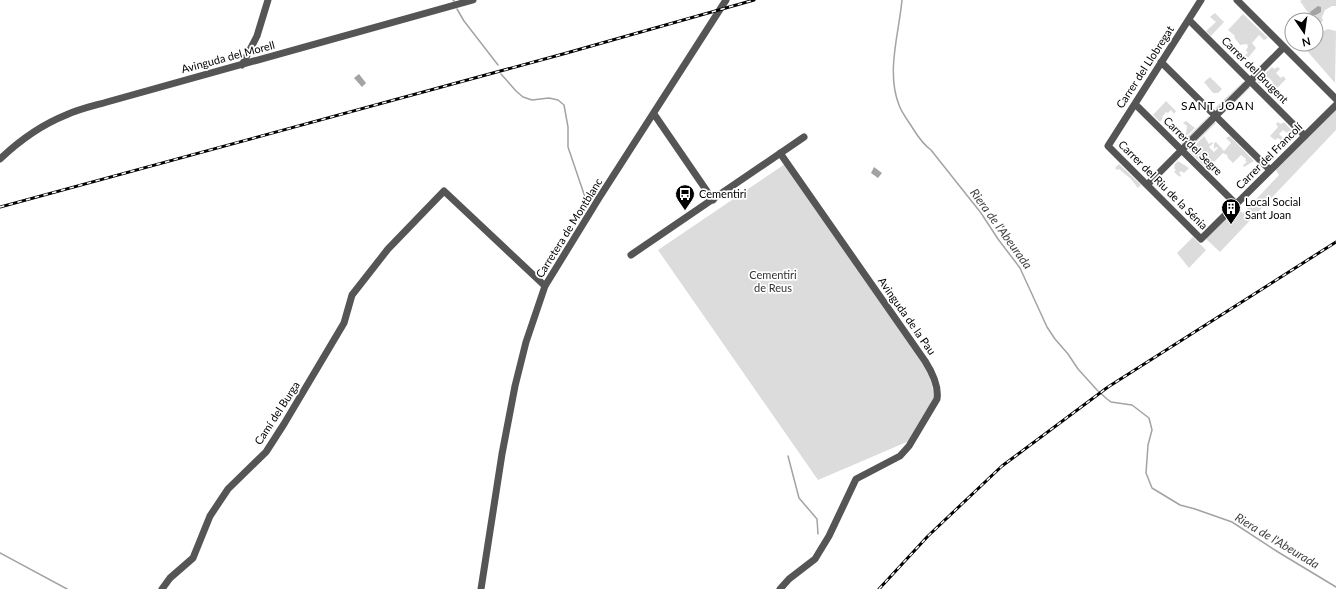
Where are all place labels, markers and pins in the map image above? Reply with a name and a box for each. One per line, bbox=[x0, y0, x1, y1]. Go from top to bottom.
bus stop icon: Cementiri bbox=[674, 183, 696, 211]
place label: Cementiri bbox=[699, 187, 747, 200]
place label: Local Social Sant Joan bbox=[1245, 195, 1301, 221]
building icon: Local Social Sant Joan bbox=[1220, 197, 1242, 225]

